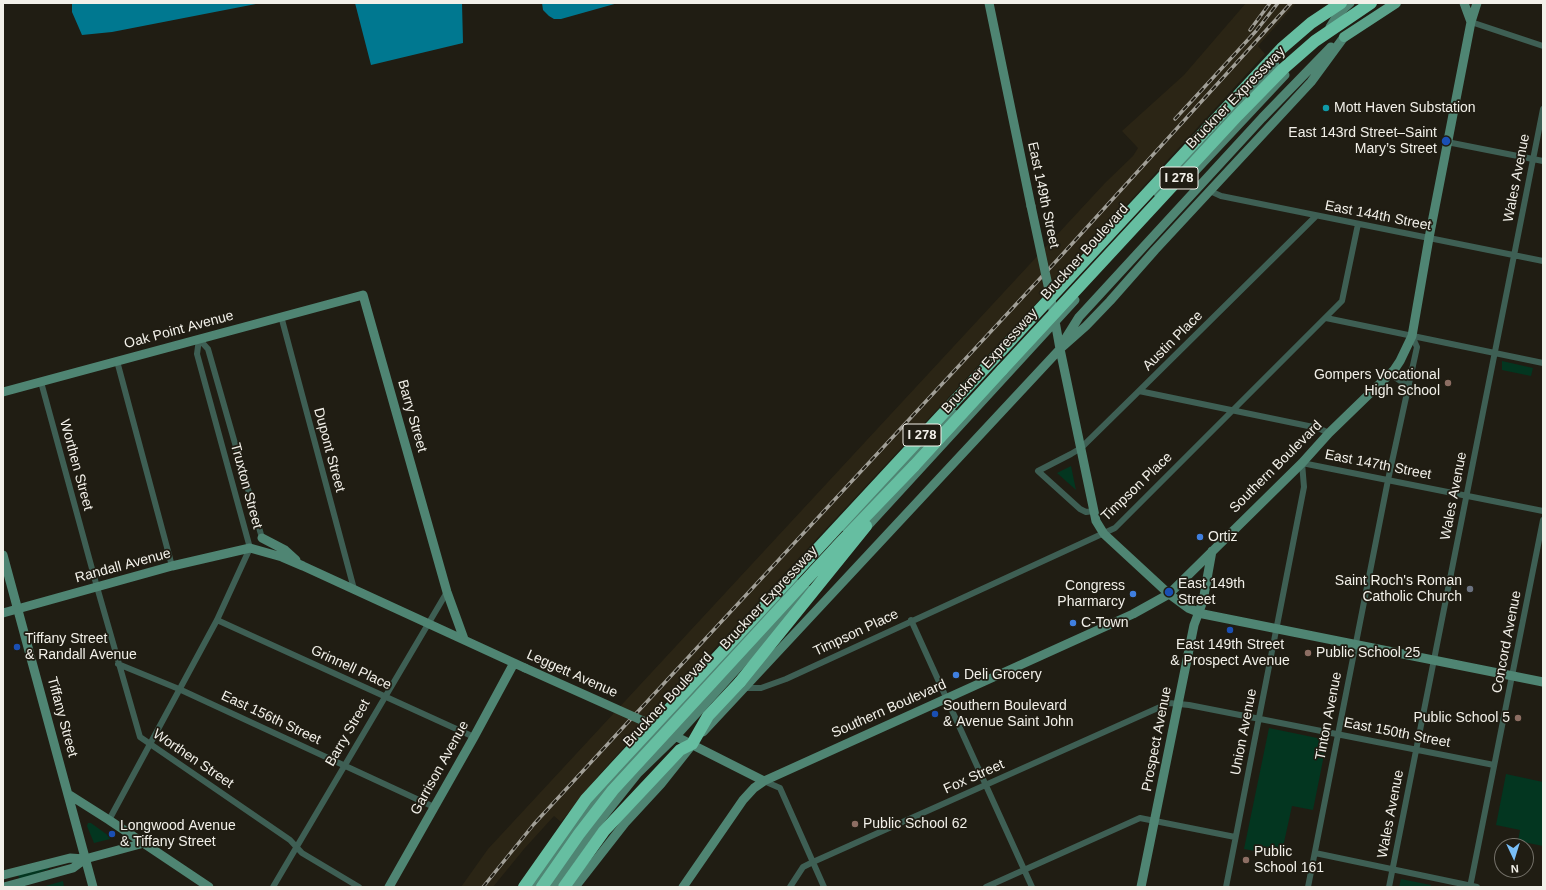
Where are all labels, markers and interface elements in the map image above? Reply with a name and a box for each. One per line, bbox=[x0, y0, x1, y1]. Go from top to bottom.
street label: Bruckner Expressway bbox=[1183, 43, 1289, 153]
place label: Mott Haven Substation bbox=[1334, 100, 1476, 116]
marker: Mott Haven Substation bbox=[1321, 103, 1331, 113]
place label: East 143rd Street–Saint Mary’s Street bbox=[1288, 125, 1437, 158]
street label: Wales Avenue bbox=[1500, 132, 1534, 224]
marker: East 143rd Street–Saint Mary’s Street bbox=[1440, 135, 1452, 147]
street label: East 149th Street bbox=[1024, 140, 1062, 250]
road number: I 278 bbox=[1160, 167, 1198, 189]
street label: East 144th Street bbox=[1323, 197, 1433, 235]
street label: Bruckner Boulevard bbox=[1038, 201, 1132, 303]
street label: Bruckner Expressway bbox=[938, 305, 1042, 417]
street label: Oak Point Avenue bbox=[122, 307, 236, 353]
street label: Austin Place bbox=[1140, 308, 1206, 374]
place label: Gompers Vocational High School bbox=[1314, 367, 1440, 400]
street label: Barry Street bbox=[394, 378, 430, 454]
marker: Gompers Vocational High School bbox=[1443, 378, 1453, 388]
street label: Dupont Street bbox=[310, 406, 348, 494]
street label: Worthen Street bbox=[56, 417, 96, 513]
street label: Southern Boulevard bbox=[1226, 417, 1326, 517]
road number: I 278 bbox=[903, 424, 941, 446]
street label: Truxton Street bbox=[226, 441, 266, 531]
street label: East 147th Street bbox=[1323, 446, 1433, 484]
street label: Timpson Place bbox=[1098, 449, 1176, 525]
street label: Wales Avenue bbox=[1437, 450, 1471, 542]
place label: Ortiz bbox=[1208, 529, 1238, 545]
marker: Ortiz bbox=[1195, 532, 1205, 542]
street label: Bruckner Expressway bbox=[717, 543, 821, 653]
street label: Randall Avenue bbox=[73, 545, 173, 587]
place label: Saint Roch's Roman Catholic Church bbox=[1335, 573, 1462, 606]
place label: East 149th Street bbox=[1178, 576, 1245, 608]
place label: Congress Pharmarcy bbox=[1057, 578, 1125, 610]
marker: Saint Roch's Roman Catholic Church bbox=[1465, 584, 1475, 594]
marker: East 149th Street bbox=[1163, 586, 1175, 598]
marker: Congress Pharmarcy bbox=[1128, 589, 1138, 599]
street label: Concord Avenue bbox=[1489, 589, 1525, 695]
street label: Timpson Place bbox=[811, 606, 901, 660]
place label: C-Town bbox=[1081, 615, 1128, 631]
marker: C-Town bbox=[1068, 618, 1078, 628]
marker: East 149th Street & Prospect Avenue bbox=[1225, 625, 1235, 635]
place label: Tiffany Street & Randall Avenue bbox=[25, 631, 137, 664]
place label: East 149th Street & Prospect Avenue bbox=[1170, 637, 1290, 670]
marker: Tiffany Street & Randall Avenue bbox=[12, 642, 22, 652]
street label: Grinnell Place bbox=[308, 642, 394, 694]
place label: Public School 25 bbox=[1316, 645, 1420, 661]
street label: Leggett Avenue bbox=[524, 646, 620, 702]
marker: Public School 25 bbox=[1303, 648, 1313, 658]
street label: Bruckner Boulevard bbox=[620, 649, 716, 751]
place label: Deli Grocery bbox=[964, 667, 1042, 683]
marker: Deli Grocery bbox=[951, 670, 961, 680]
street label: Tinton Avenue bbox=[1312, 670, 1346, 762]
street label: Tiffany Street bbox=[43, 675, 81, 759]
street label: Southern Boulevard bbox=[829, 676, 949, 742]
street label: Prospect Avenue bbox=[1139, 685, 1175, 793]
street label: Union Avenue bbox=[1227, 687, 1261, 777]
street label: East 156th Street bbox=[218, 688, 324, 748]
street label: Barry Street bbox=[322, 696, 374, 770]
place label: Southern Boulevard & Avenue Saint John bbox=[943, 698, 1074, 730]
marker: Southern Boulevard & Avenue Saint John bbox=[930, 709, 940, 719]
place label: Public School 5 bbox=[1413, 710, 1510, 726]
marker: Public School 5 bbox=[1513, 713, 1523, 723]
street label: East 150th Street bbox=[1342, 714, 1452, 752]
street label: Garrison Avenue bbox=[407, 718, 473, 818]
street label: Worthen Street bbox=[149, 726, 237, 792]
street label: Fox Street bbox=[941, 756, 1007, 798]
street label: Wales Avenue bbox=[1374, 768, 1408, 860]
place label: Public School 62 bbox=[863, 816, 967, 832]
place label: Longwood Avenue & Tiffany Street bbox=[120, 818, 236, 850]
marker: Public School 62 bbox=[850, 819, 860, 829]
marker: Longwood Avenue & Tiffany Street bbox=[107, 829, 117, 839]
north arrow bbox=[1494, 838, 1534, 878]
place label: Public School 161 bbox=[1254, 844, 1324, 876]
marker: Public School 161 bbox=[1241, 855, 1251, 865]
text: N bbox=[1510, 863, 1519, 875]

